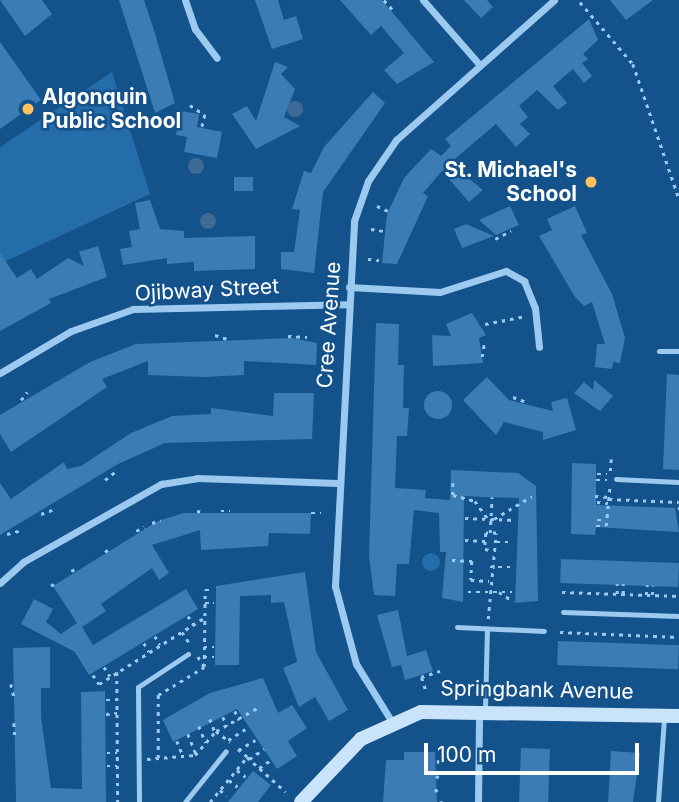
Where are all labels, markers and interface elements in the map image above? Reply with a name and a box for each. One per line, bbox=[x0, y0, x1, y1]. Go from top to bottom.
place label: Algonquin Public School bbox=[42, 84, 181, 134]
marker: Algonquin Public School bbox=[20, 101, 36, 117]
place label: St. Michael's School bbox=[444, 157, 577, 207]
marker: St. Michael's School bbox=[583, 174, 599, 190]
street label: Cree Avenue bbox=[312, 261, 346, 389]
street label: Ojibway Street bbox=[134, 274, 280, 306]
street label: Springbank Avenue bbox=[440, 676, 634, 704]
scale bar bbox=[427, 728, 642, 772]
text: 100 m bbox=[437, 742, 496, 767]

